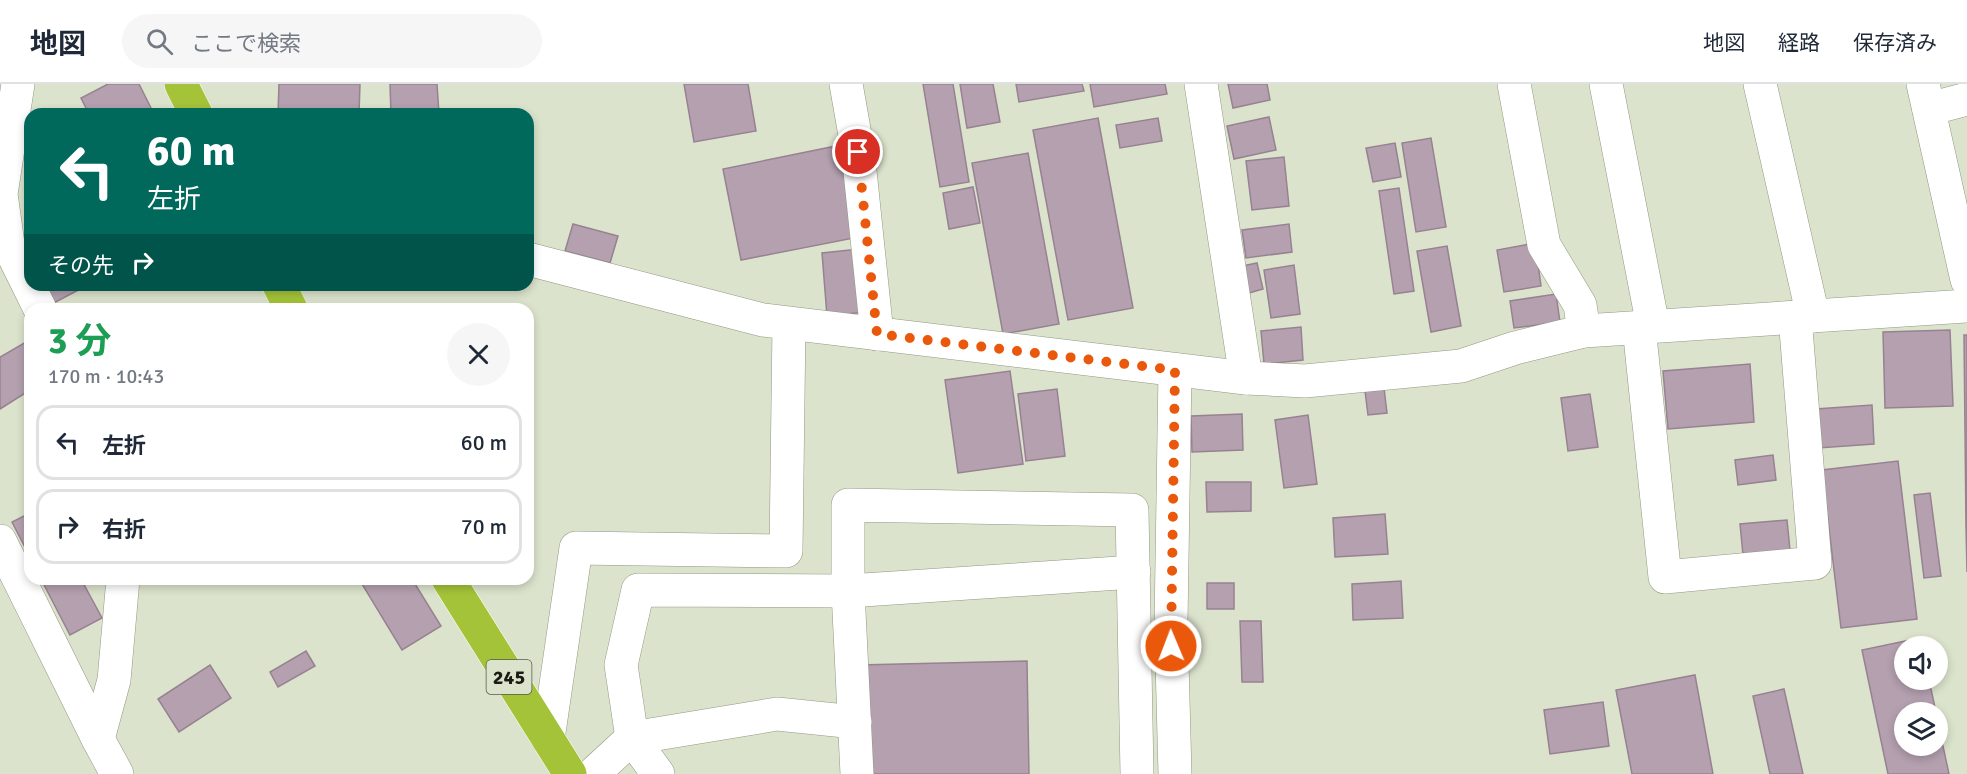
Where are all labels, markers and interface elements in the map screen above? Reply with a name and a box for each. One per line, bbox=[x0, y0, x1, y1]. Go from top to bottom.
search box bbox=[122, 14, 542, 68]
icon: search bbox=[143, 25, 176, 58]
text: 地図 bbox=[30, 27, 86, 61]
text: ここで検索 bbox=[191, 30, 301, 57]
text: 地図 bbox=[1703, 30, 1745, 56]
text: 経路 bbox=[1778, 30, 1820, 56]
text: 保存済み bbox=[1853, 30, 1937, 56]
text: 60 m bbox=[147, 126, 236, 177]
pin bbox=[832, 126, 883, 177]
icon: left bbox=[48, 132, 126, 210]
icon: arrive bbox=[841, 135, 874, 168]
text: 左折 bbox=[147, 183, 201, 216]
icon: right bbox=[126, 246, 159, 279]
text: その先 bbox=[48, 252, 114, 279]
text: 3 分 bbox=[48, 319, 111, 364]
button: close bbox=[447, 323, 510, 386]
text: 170 m · 10:43 bbox=[48, 364, 164, 389]
icon: left bbox=[51, 426, 84, 459]
text: 60 m bbox=[461, 429, 507, 456]
text: 左折 bbox=[102, 432, 146, 459]
icon: right bbox=[51, 510, 84, 543]
text: 70 m bbox=[461, 513, 507, 540]
text: 右折 bbox=[102, 516, 146, 543]
position arrow bbox=[1139, 614, 1203, 678]
map controls bbox=[1894, 636, 1948, 756]
button: sound bbox=[1894, 636, 1948, 690]
road number: 245 bbox=[486, 660, 532, 694]
button: layers bbox=[1894, 702, 1948, 756]

